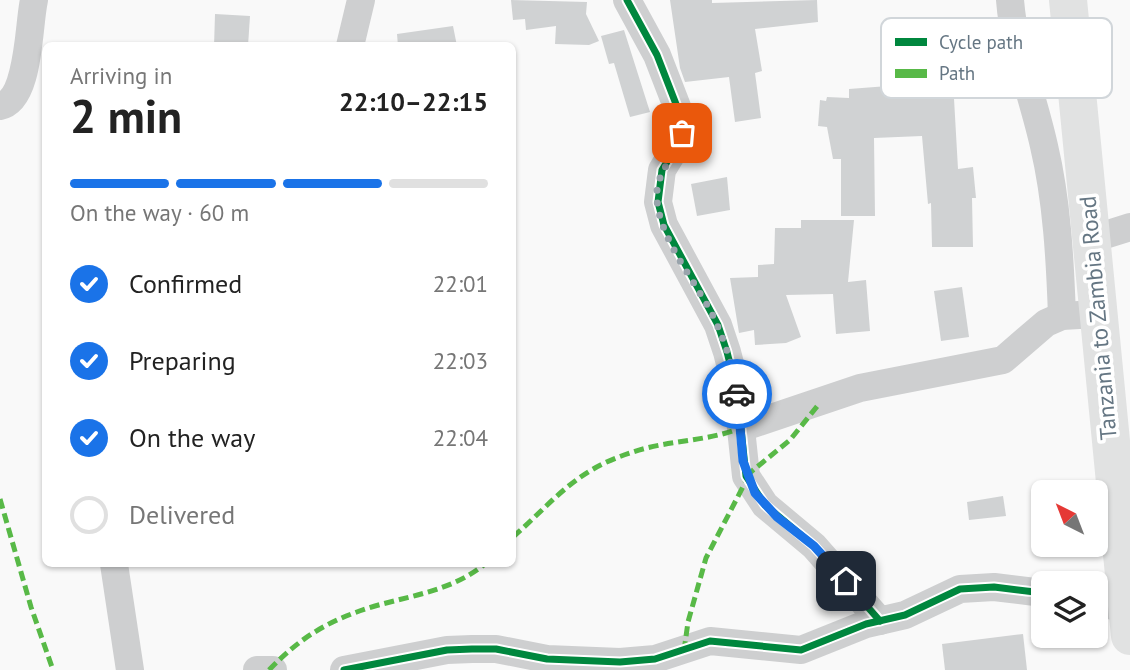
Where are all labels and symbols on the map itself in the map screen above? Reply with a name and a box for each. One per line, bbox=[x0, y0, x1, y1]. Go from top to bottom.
legend bbox=[881, 18, 1112, 98]
text: Cycle path bbox=[939, 30, 1023, 54]
text: Path bbox=[939, 61, 975, 85]
pin bbox=[652, 103, 712, 163]
street label: Tanzania to Zambia Road bbox=[1072, 195, 1123, 441]
courier bbox=[702, 359, 772, 429]
north arrow bbox=[1031, 480, 1108, 556]
pin bbox=[816, 551, 876, 611]

